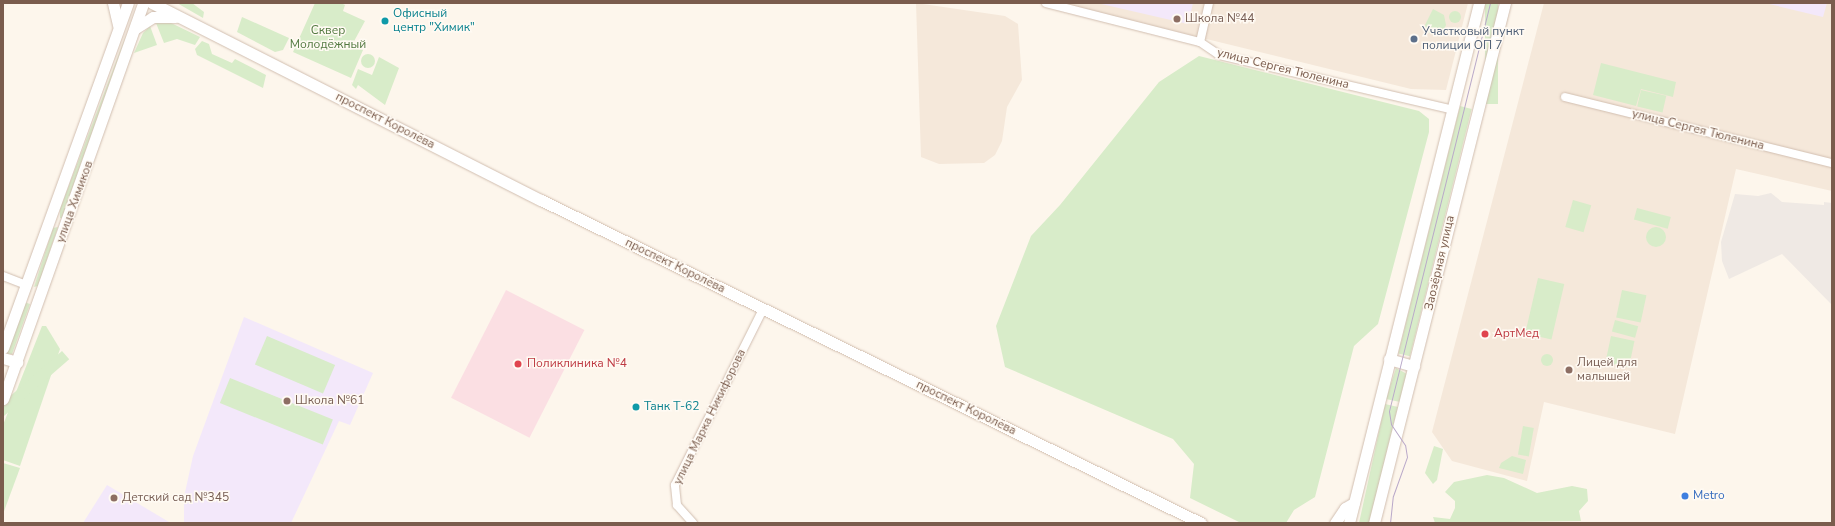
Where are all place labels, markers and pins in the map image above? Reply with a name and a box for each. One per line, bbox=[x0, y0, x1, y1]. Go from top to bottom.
place label: Офисный центр "Химик" bbox=[393, 7, 475, 35]
place label: Школа №44 bbox=[1185, 12, 1254, 26]
marker: Школа №44 bbox=[1172, 14, 1182, 24]
marker: Офисный центр "Химик" bbox=[380, 16, 390, 26]
place label: Участковый пункт полиции ОП 7 bbox=[1422, 25, 1524, 53]
marker: Участковый пункт полиции ОП 7 bbox=[1409, 34, 1419, 44]
place label: АртМед bbox=[1494, 327, 1539, 341]
marker: АртМед bbox=[1479, 328, 1491, 340]
place label: Лицей для малышей bbox=[1577, 356, 1637, 384]
place label: Поликлиника №4 bbox=[527, 357, 627, 371]
marker: Поликлиника №4 bbox=[512, 358, 524, 370]
marker: Лицей для малышей bbox=[1564, 365, 1574, 375]
place label: Школа №61 bbox=[295, 394, 364, 408]
marker: Школа №61 bbox=[282, 396, 292, 406]
place label: Танк Т-62 bbox=[644, 400, 699, 414]
marker: Танк Т-62 bbox=[631, 402, 641, 412]
place label: Metro bbox=[1693, 489, 1725, 503]
place label: Детский сад №345 bbox=[122, 491, 229, 505]
marker: Metro bbox=[1680, 491, 1690, 501]
marker: Детский сад №345 bbox=[109, 493, 119, 503]

